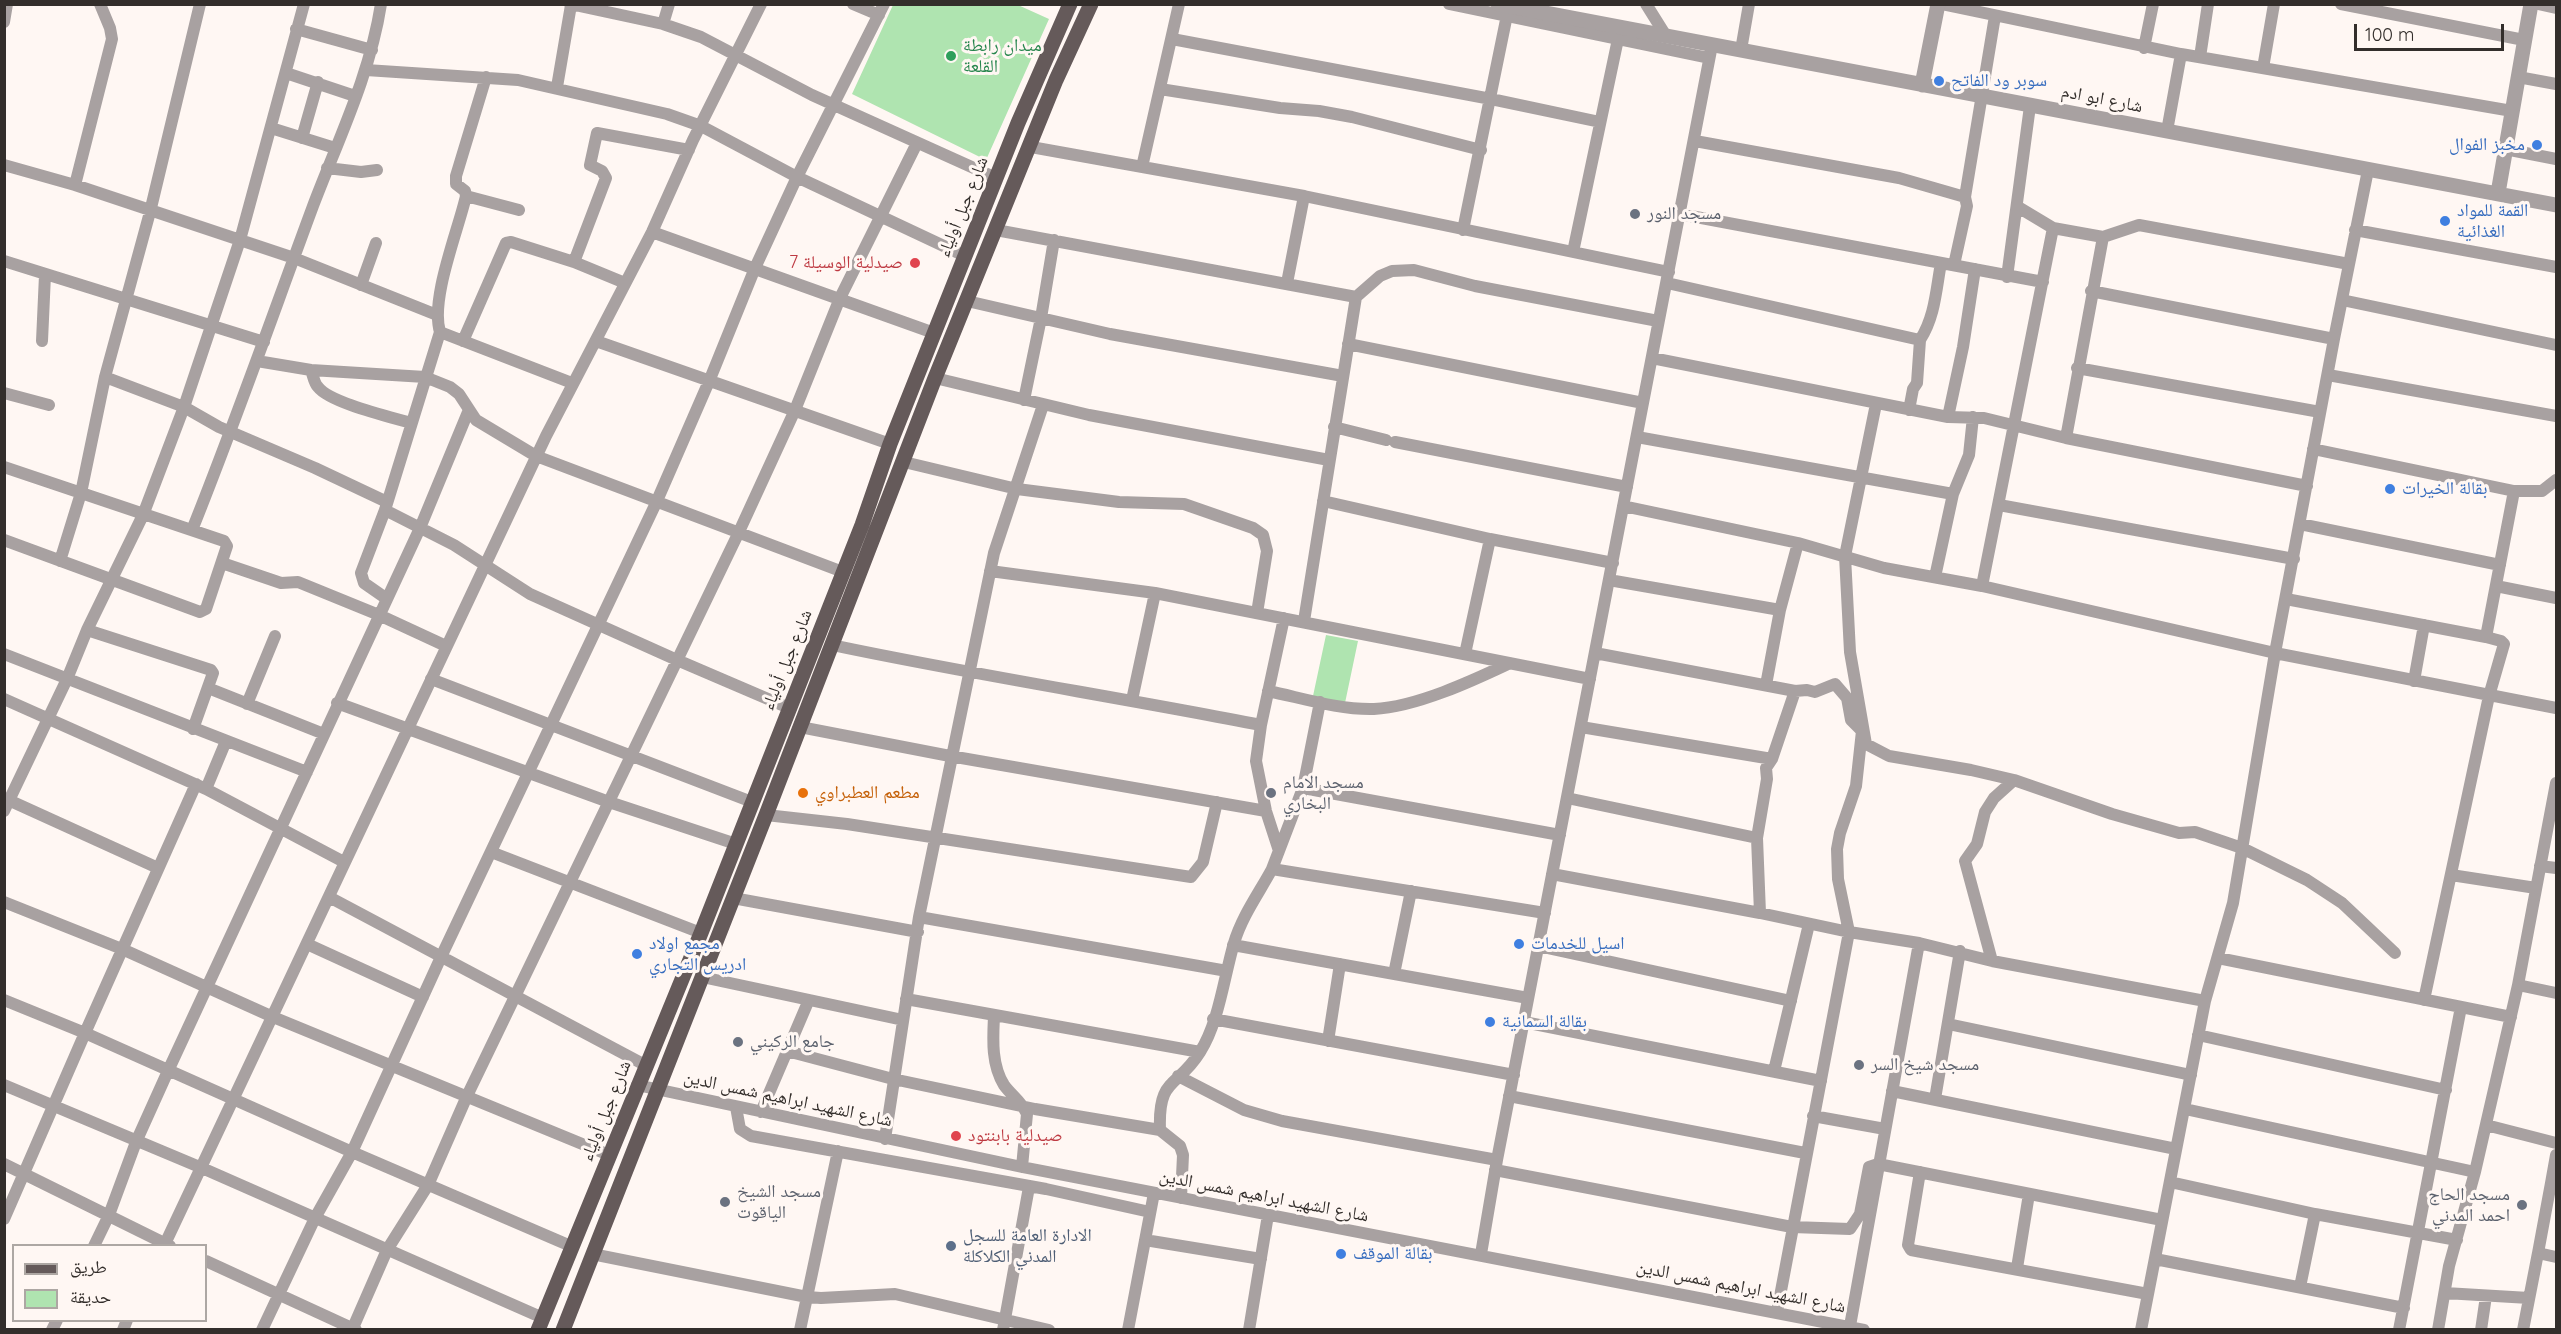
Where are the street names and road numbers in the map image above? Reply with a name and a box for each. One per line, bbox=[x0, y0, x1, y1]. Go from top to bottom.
street label: شارع ابو ادم bbox=[2060, 81, 2144, 117]
street label: شارع جبل أولياء bbox=[933, 153, 993, 261]
street label: شارع جبل أولياء bbox=[757, 606, 817, 714]
street label: شارع جبل أولياء bbox=[576, 1057, 636, 1165]
street label: شارع الشهيد ابراهيم شمس الدين bbox=[682, 1066, 894, 1132]
street label: شارع الشهيد ابراهيم شمس الدين bbox=[1158, 1165, 1370, 1227]
street label: شارع الشهيد ابراهيم شمس الدين bbox=[1635, 1256, 1847, 1318]

